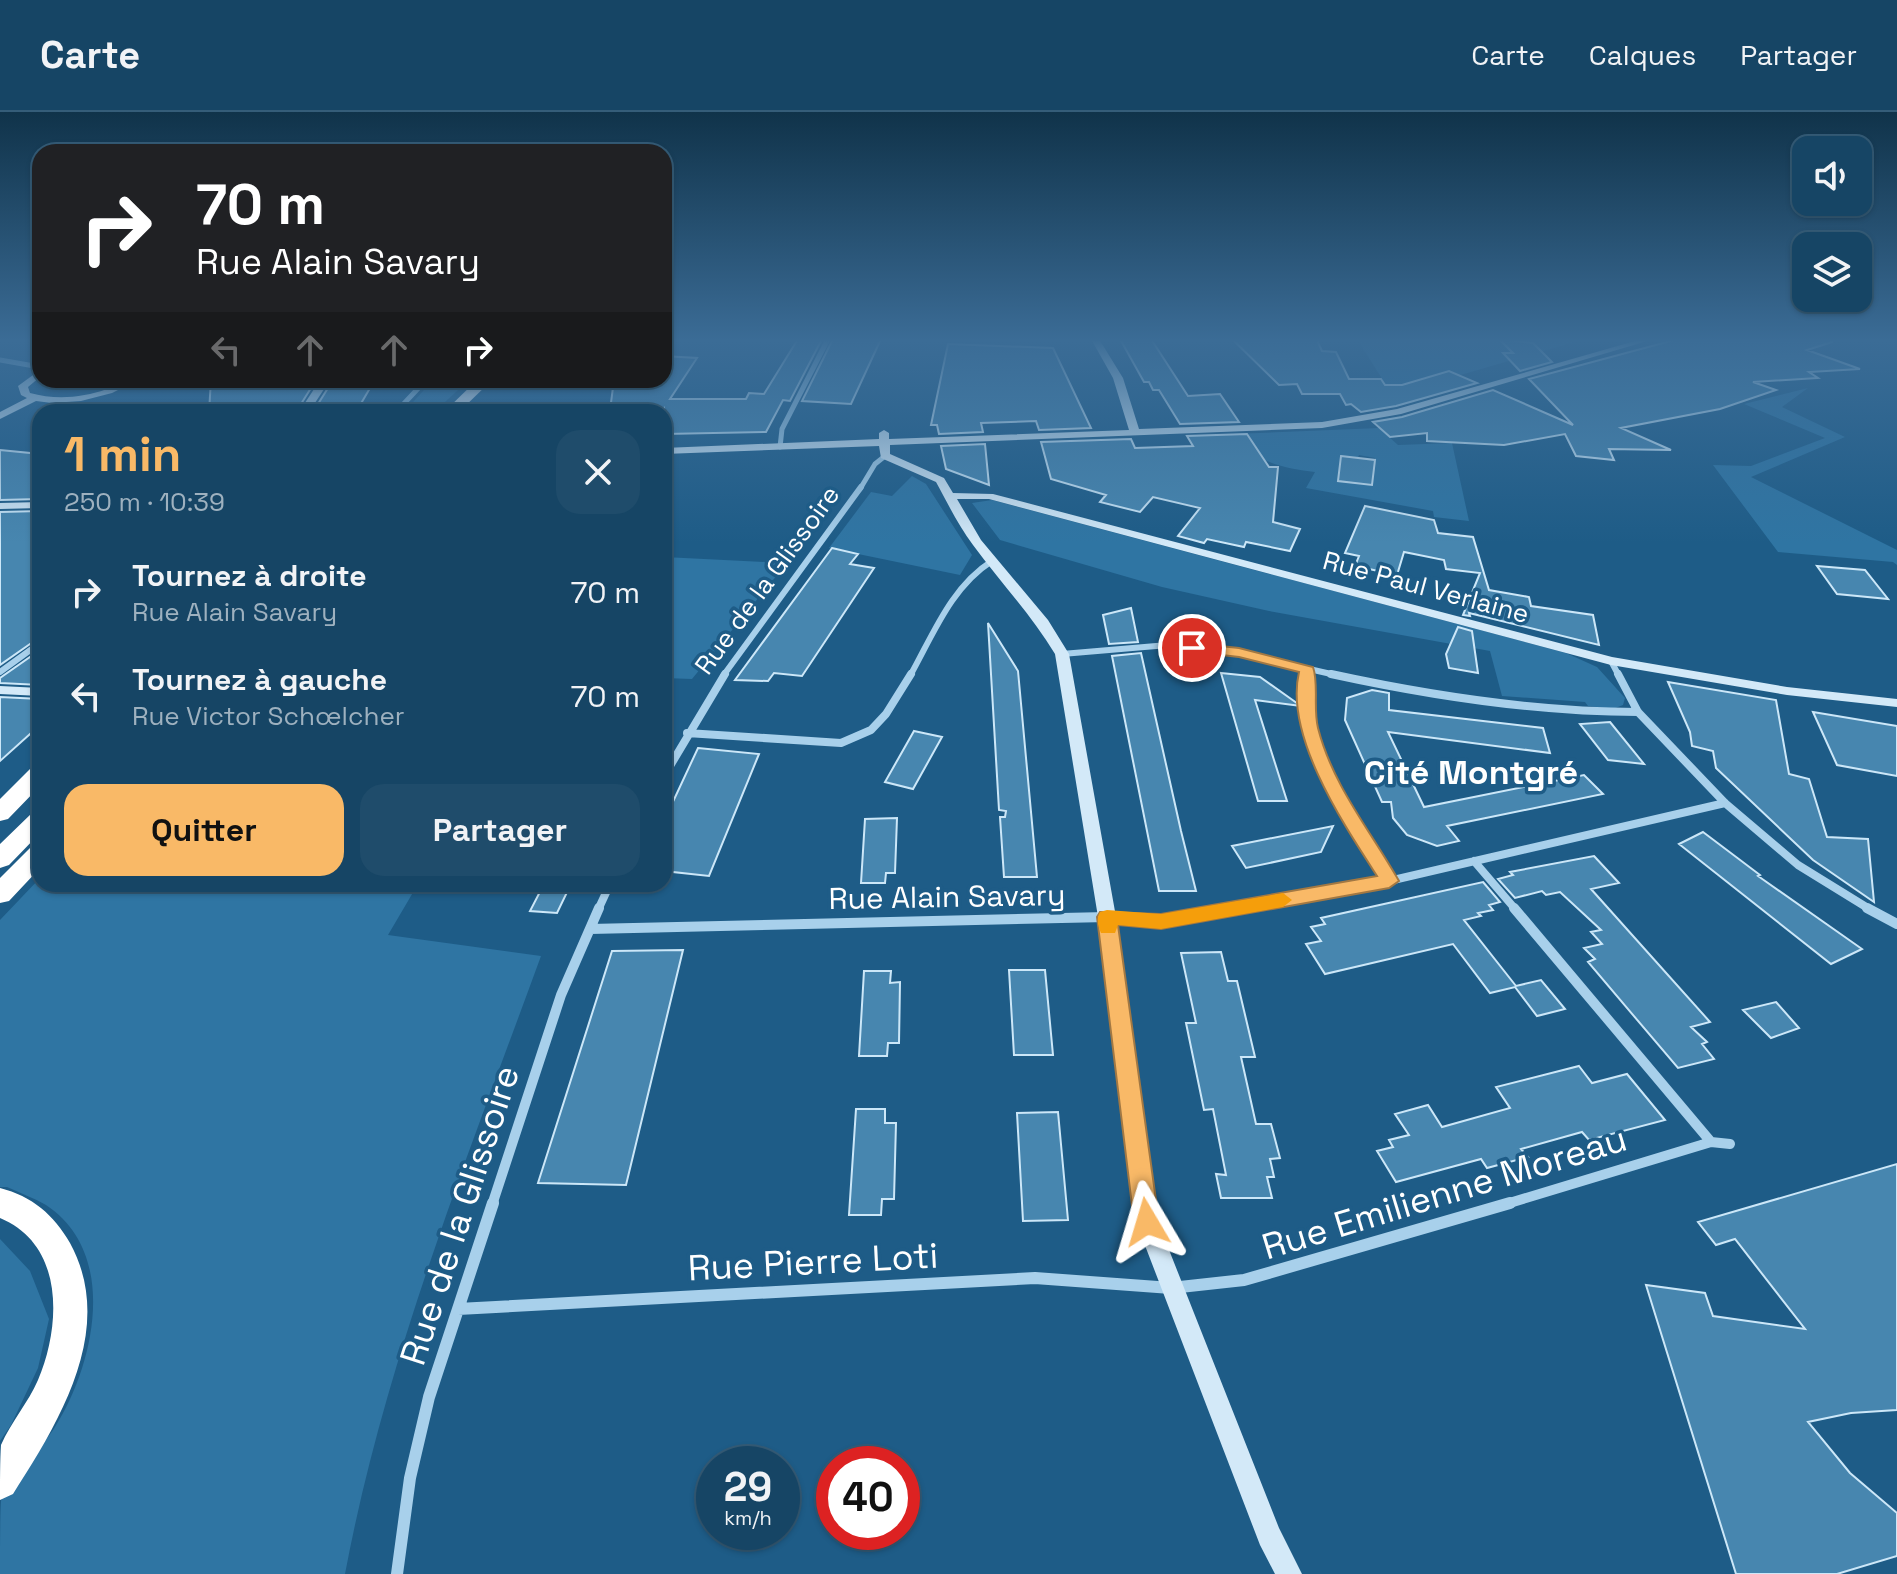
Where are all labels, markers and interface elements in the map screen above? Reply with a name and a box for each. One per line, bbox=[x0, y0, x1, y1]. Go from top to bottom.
text: Carte bbox=[40, 31, 140, 79]
text: Carte bbox=[1471, 37, 1545, 73]
text: Calques bbox=[1589, 37, 1696, 73]
text: Partager bbox=[1740, 37, 1857, 73]
map controls bbox=[1792, 136, 1872, 312]
button: sound bbox=[1792, 136, 1872, 216]
text: 70 m bbox=[196, 169, 325, 240]
icon: right bbox=[64, 176, 168, 280]
button: layers bbox=[1792, 232, 1872, 312]
text: Rue Alain Savary bbox=[196, 239, 480, 285]
icon: left bbox=[204, 328, 248, 372]
icon: ahead bbox=[288, 328, 332, 372]
icon: ahead bbox=[372, 328, 416, 372]
icon: right bbox=[456, 328, 500, 372]
text: 1 min bbox=[64, 424, 181, 485]
button: close bbox=[556, 430, 640, 514]
street label: Rue de la Glissoire bbox=[687, 479, 847, 681]
text: 250 m · 10:39 bbox=[64, 485, 225, 519]
street label: Rue Paul Verlaine bbox=[1319, 543, 1533, 631]
text: Tournez à droite bbox=[132, 556, 366, 595]
icon: right bbox=[64, 570, 108, 614]
text: 70 m bbox=[571, 573, 640, 612]
text: Rue Alain Savary bbox=[132, 595, 337, 629]
pin bbox=[1158, 614, 1226, 682]
icon: arrive bbox=[1170, 626, 1214, 670]
text: Tournez à gauche bbox=[132, 660, 387, 699]
icon: left bbox=[64, 674, 108, 718]
text: 70 m bbox=[571, 677, 640, 716]
text: Rue Victor Schœlcher bbox=[132, 699, 405, 733]
district label: Cité Montgré bbox=[1364, 751, 1578, 794]
button: Quitter bbox=[64, 784, 344, 876]
button: Partager bbox=[360, 784, 640, 876]
street label: Rue Alain Savary bbox=[828, 875, 1066, 918]
street label: Rue de la Glissoire bbox=[390, 1060, 530, 1371]
street label: Rue Emilienne Moreau bbox=[1256, 1116, 1632, 1270]
position arrow bbox=[1105, 1180, 1189, 1264]
street label: Rue Pierre Loti bbox=[687, 1232, 939, 1292]
speed limit sign: 40 bbox=[816, 1446, 920, 1550]
text: 29 bbox=[724, 1462, 772, 1513]
text: km/h bbox=[724, 1505, 772, 1531]

